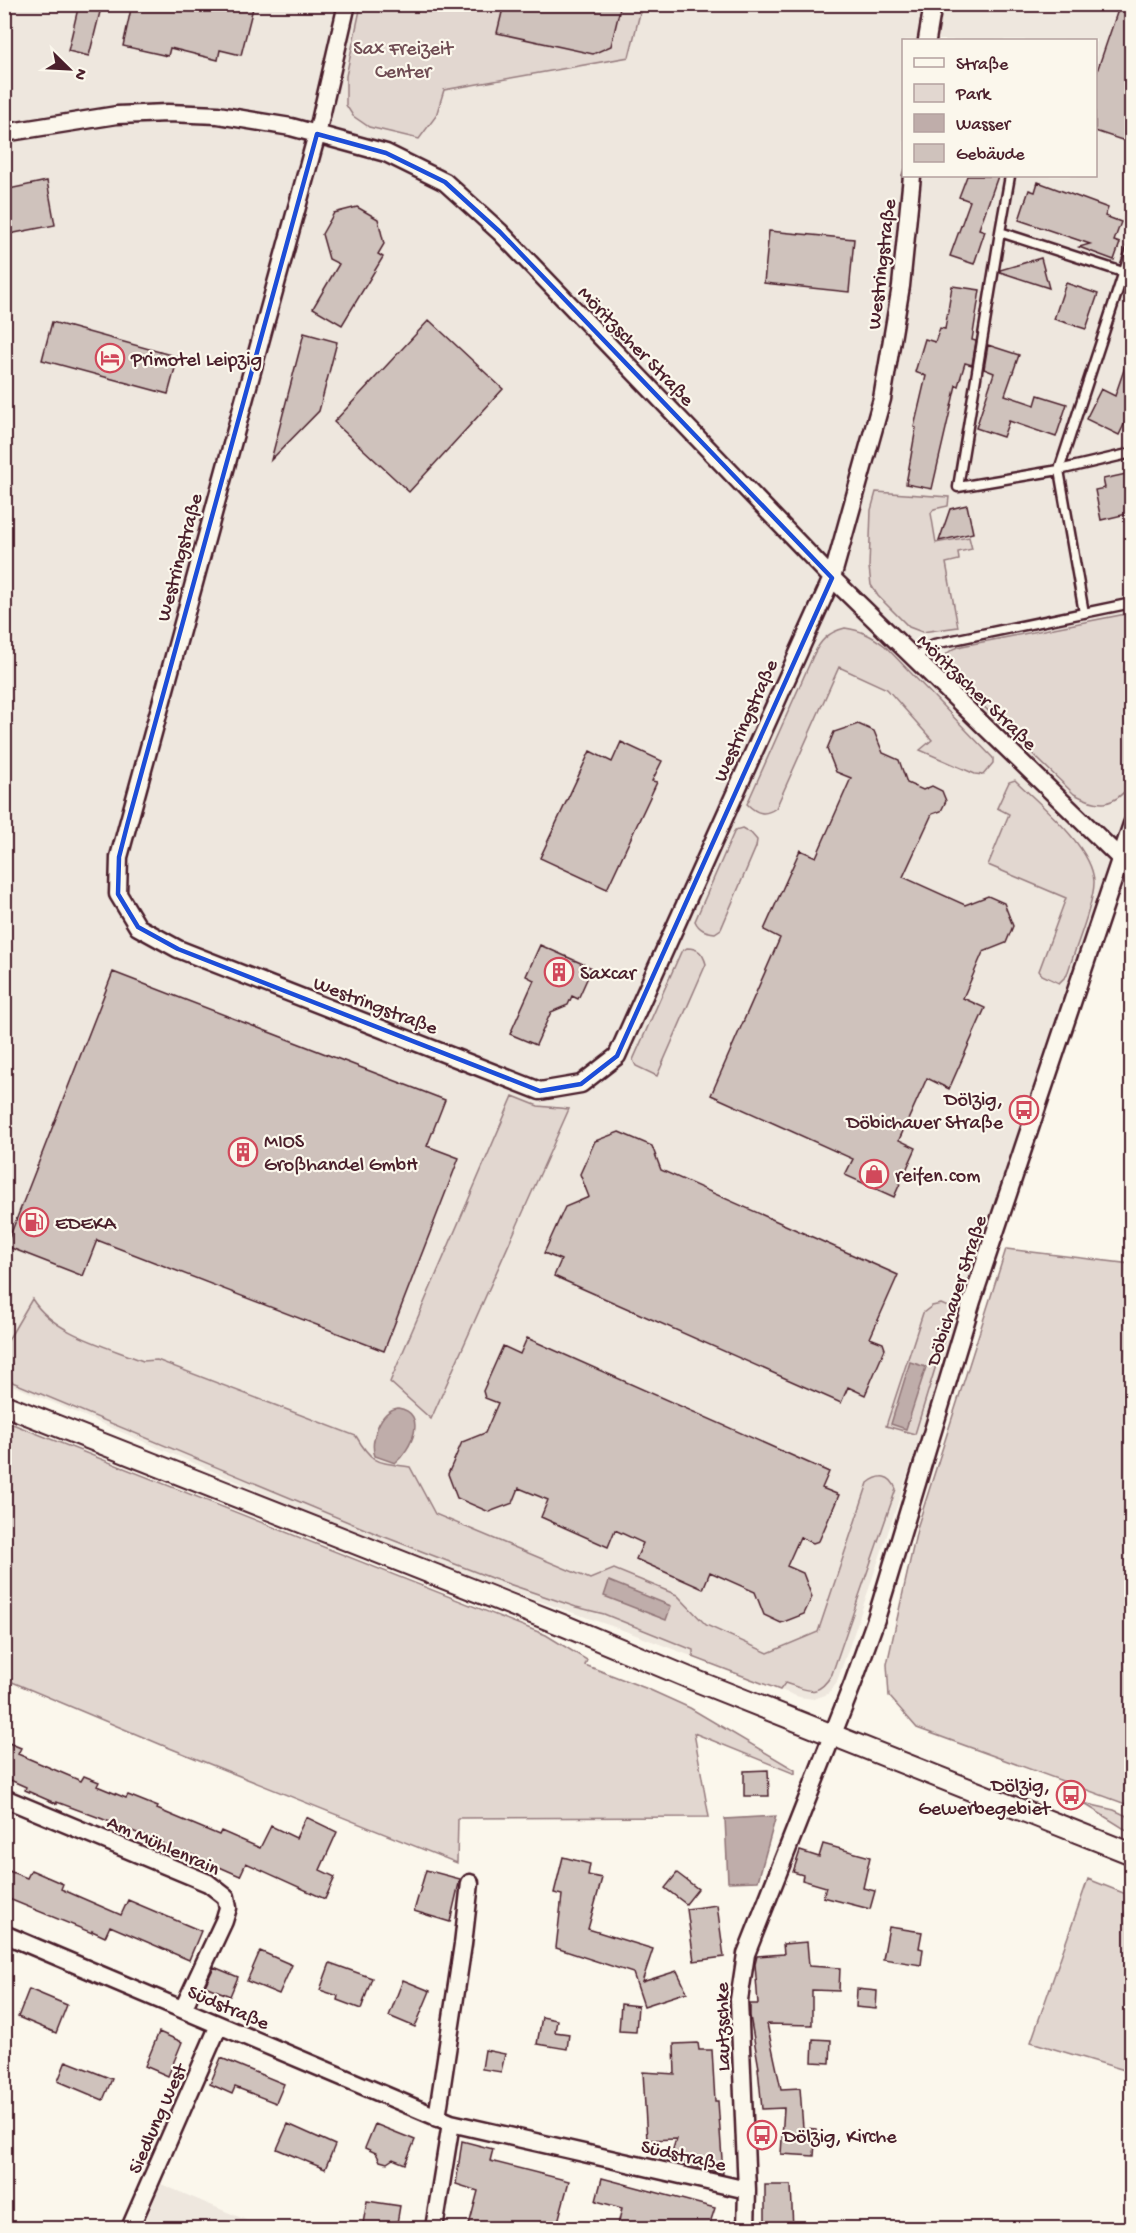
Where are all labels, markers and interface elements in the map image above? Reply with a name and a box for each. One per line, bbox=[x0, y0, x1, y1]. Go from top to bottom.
north arrow bbox=[39, 39, 99, 99]
park label: Sax Freizeit Center bbox=[353, 39, 454, 85]
legend bbox=[902, 39, 1097, 177]
text: Straße bbox=[956, 55, 1009, 76]
text: N bbox=[68, 65, 90, 83]
text: Park bbox=[955, 85, 992, 106]
text: Wasser bbox=[956, 115, 1012, 136]
text: Gebäude bbox=[956, 145, 1025, 166]
street label: Westringstraße bbox=[864, 197, 903, 331]
street label: Möritzscher Straße bbox=[571, 283, 698, 413]
hotel icon: Primotel Leipzig bbox=[94, 342, 126, 374]
place label: Primotel Leipzig bbox=[130, 350, 262, 373]
street label: Westringstraße bbox=[153, 491, 210, 624]
street label: Möritzscher Straße bbox=[911, 630, 1041, 757]
street label: Westringstraße bbox=[710, 656, 785, 786]
building icon: Saxcar bbox=[543, 956, 575, 988]
place label: Saxcar bbox=[580, 964, 638, 987]
street label: Westringstraße bbox=[309, 973, 441, 1042]
place label: Dölzig, Döbichauer Straße bbox=[844, 1090, 1004, 1136]
bus stop icon: Dölzig, Döbichauer Straße bbox=[1008, 1094, 1040, 1126]
place label: MIOS Großhandel GmbH bbox=[264, 1132, 418, 1178]
building icon: MIOS Großhandel GmbH bbox=[227, 1136, 259, 1168]
shop icon: reifen.com bbox=[858, 1158, 890, 1190]
place label: reifen.com bbox=[895, 1166, 980, 1189]
fuel station icon: EDEKA bbox=[18, 1206, 50, 1238]
street label: Döbichauer Straße bbox=[923, 1212, 994, 1371]
place label: EDEKA bbox=[55, 1214, 117, 1237]
place label: Dölzig, Gewerbegebiet bbox=[918, 1776, 1052, 1822]
bus stop icon: Dölzig, Gewerbegebiet bbox=[1055, 1779, 1087, 1811]
street label: Am Mühlenrain bbox=[103, 1812, 223, 1883]
street label: Südstraße bbox=[183, 1982, 273, 2037]
street label: Lautzschke bbox=[712, 1982, 737, 2072]
street label: Siedlung West bbox=[125, 2059, 194, 2178]
bus stop icon: Dölzig, Kirche bbox=[746, 2119, 778, 2151]
place label: Dölzig, Kirche bbox=[781, 2127, 897, 2150]
street label: Südstraße bbox=[638, 2136, 729, 2179]

